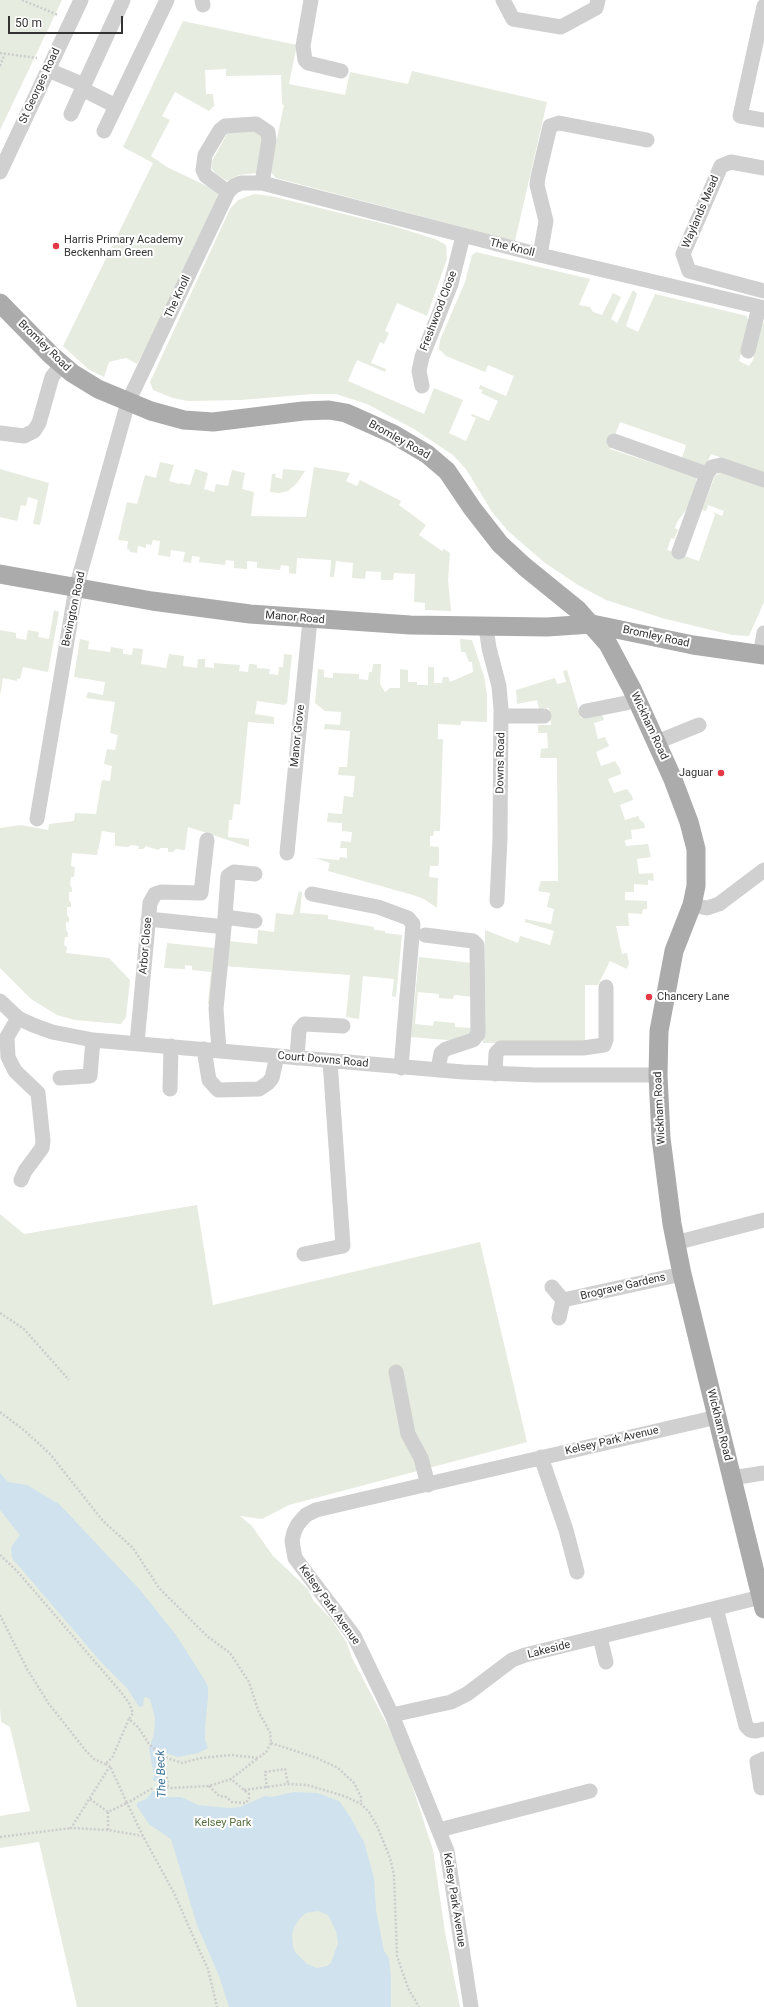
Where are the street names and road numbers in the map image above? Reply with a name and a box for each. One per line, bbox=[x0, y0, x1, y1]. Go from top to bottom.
street label: St Georges Road bbox=[17, 46, 63, 126]
street label: Waylands Mead bbox=[680, 174, 722, 250]
street label: The Knoll bbox=[488, 236, 536, 260]
street label: Freshwood Close bbox=[418, 269, 460, 353]
street label: The Knoll bbox=[162, 274, 194, 320]
street label: Bromley Road bbox=[15, 318, 73, 374]
street label: Bromley Road bbox=[366, 418, 432, 462]
street label: Bevington Road bbox=[60, 570, 88, 648]
street label: Manor Road bbox=[265, 609, 325, 627]
street label: Bromley Road bbox=[621, 623, 691, 651]
street label: Wickham Road bbox=[628, 690, 670, 762]
street label: Manor Grove bbox=[288, 704, 308, 768]
street label: Downs Road bbox=[494, 732, 508, 794]
street label: Arbor Close bbox=[137, 917, 155, 975]
street label: Court Downs Road bbox=[277, 1049, 369, 1071]
street label: Wickham Road bbox=[651, 1071, 669, 1145]
street label: Brograve Gardens bbox=[579, 1271, 667, 1303]
street label: Wickham Road bbox=[704, 1388, 734, 1462]
street label: Kelsey Park Avenue bbox=[564, 1424, 660, 1458]
street label: Kelsey Park Avenue bbox=[296, 1562, 362, 1648]
street label: Lakeside bbox=[526, 1638, 572, 1662]
street label: Kelsey Park Avenue bbox=[440, 1852, 468, 1948]

